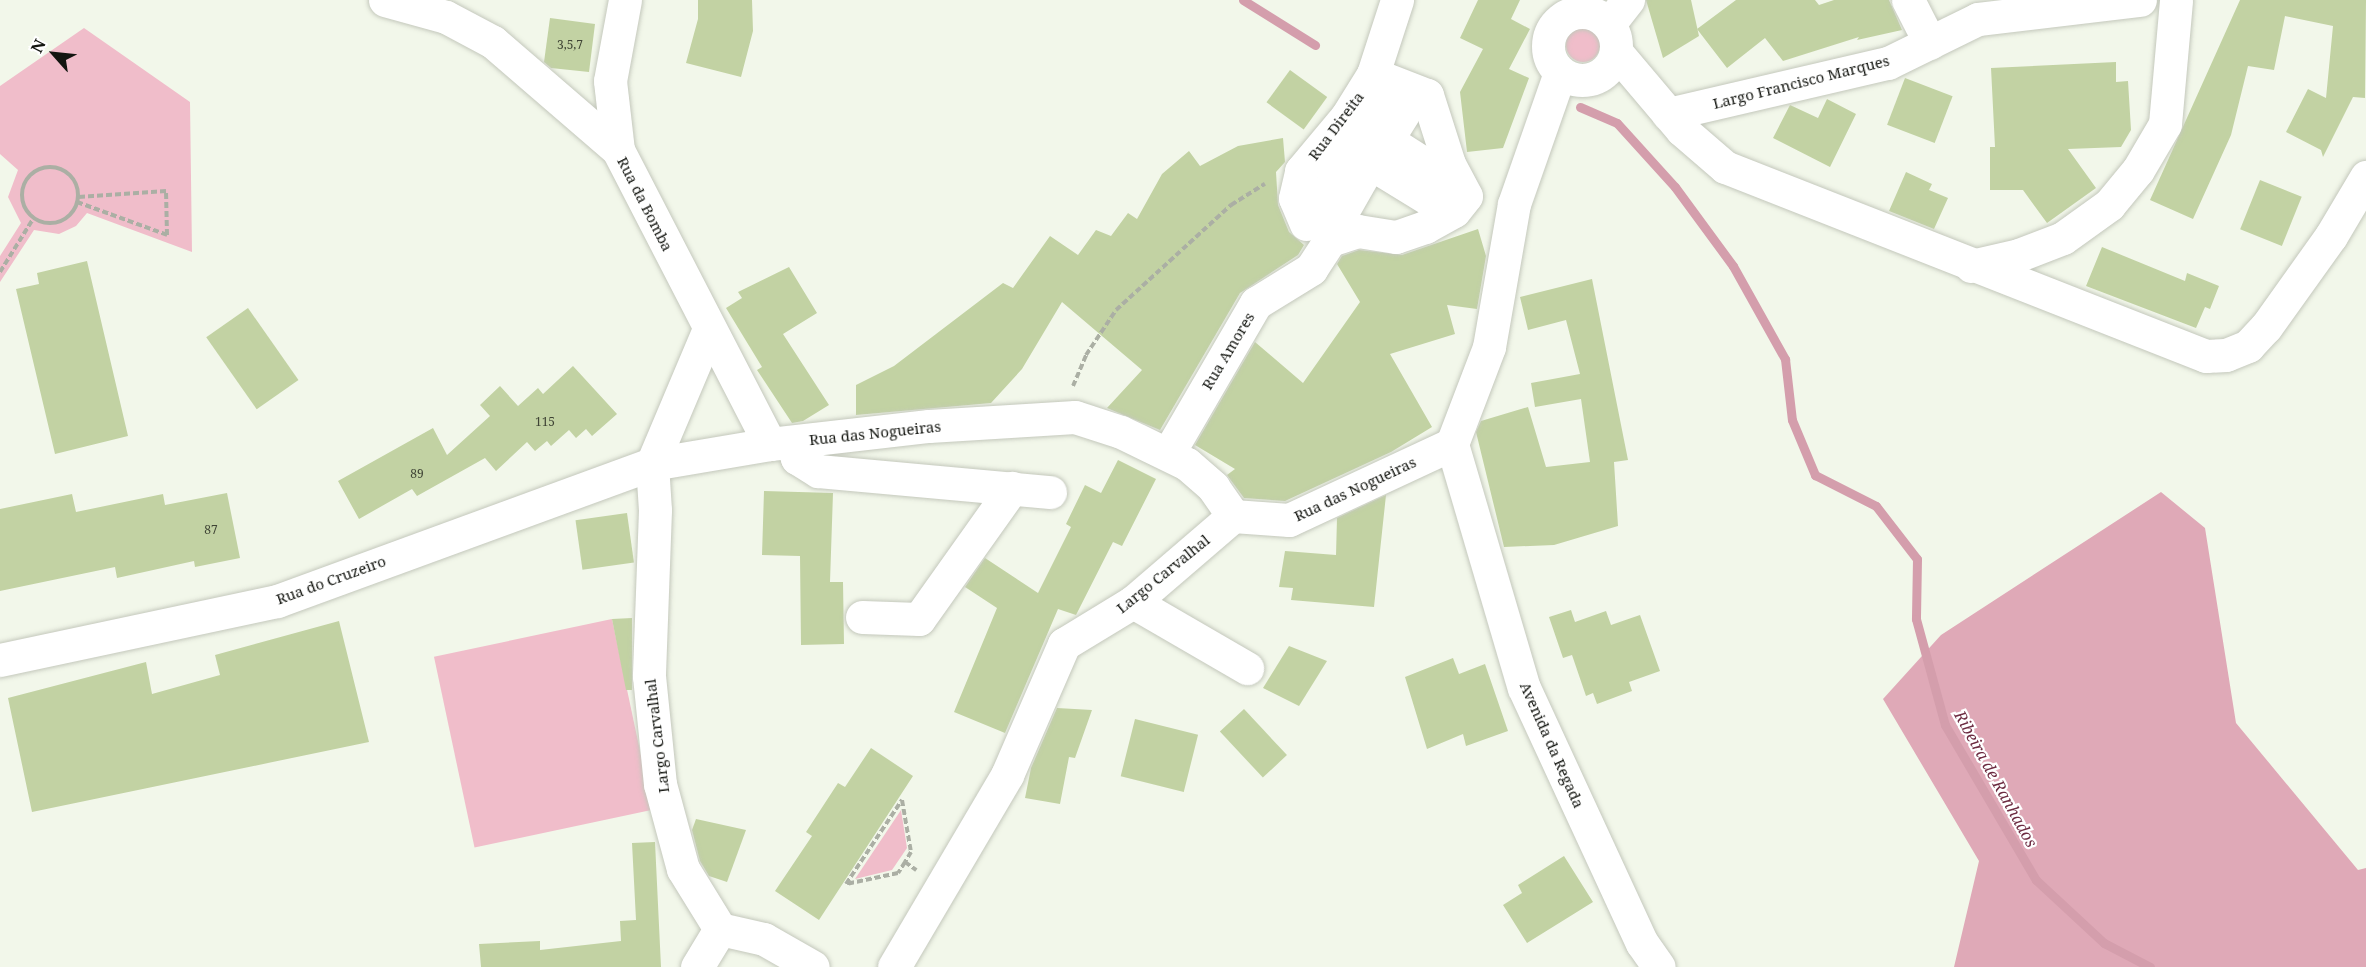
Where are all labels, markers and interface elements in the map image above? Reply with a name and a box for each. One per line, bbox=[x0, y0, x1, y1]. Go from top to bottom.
north arrow bbox=[24, 24, 84, 84]
text: N bbox=[25, 35, 51, 56]
house number: 3,5,7 bbox=[557, 38, 583, 52]
street label: Largo Francisco Marques bbox=[1711, 51, 1891, 113]
street label: Rua Direita bbox=[1304, 88, 1368, 164]
street label: Rua da Bomba bbox=[613, 154, 677, 254]
street label: Rua Amores bbox=[1198, 309, 1258, 393]
house number: 115 bbox=[535, 415, 555, 429]
street label: Rua das Nogueiras bbox=[808, 417, 942, 449]
street label: Rua das Nogueiras bbox=[1291, 453, 1419, 525]
house number: 89 bbox=[410, 467, 424, 481]
house number: 87 bbox=[204, 523, 218, 537]
street label: Largo Carvalhal bbox=[1113, 531, 1213, 617]
street label: Rua do Cruzeiro bbox=[274, 552, 388, 608]
street label: Largo Carvalhal bbox=[641, 678, 673, 794]
street label: Avenida da Regada bbox=[1516, 679, 1588, 811]
water label: Ribeira de Ranhados bbox=[1950, 707, 2042, 851]

